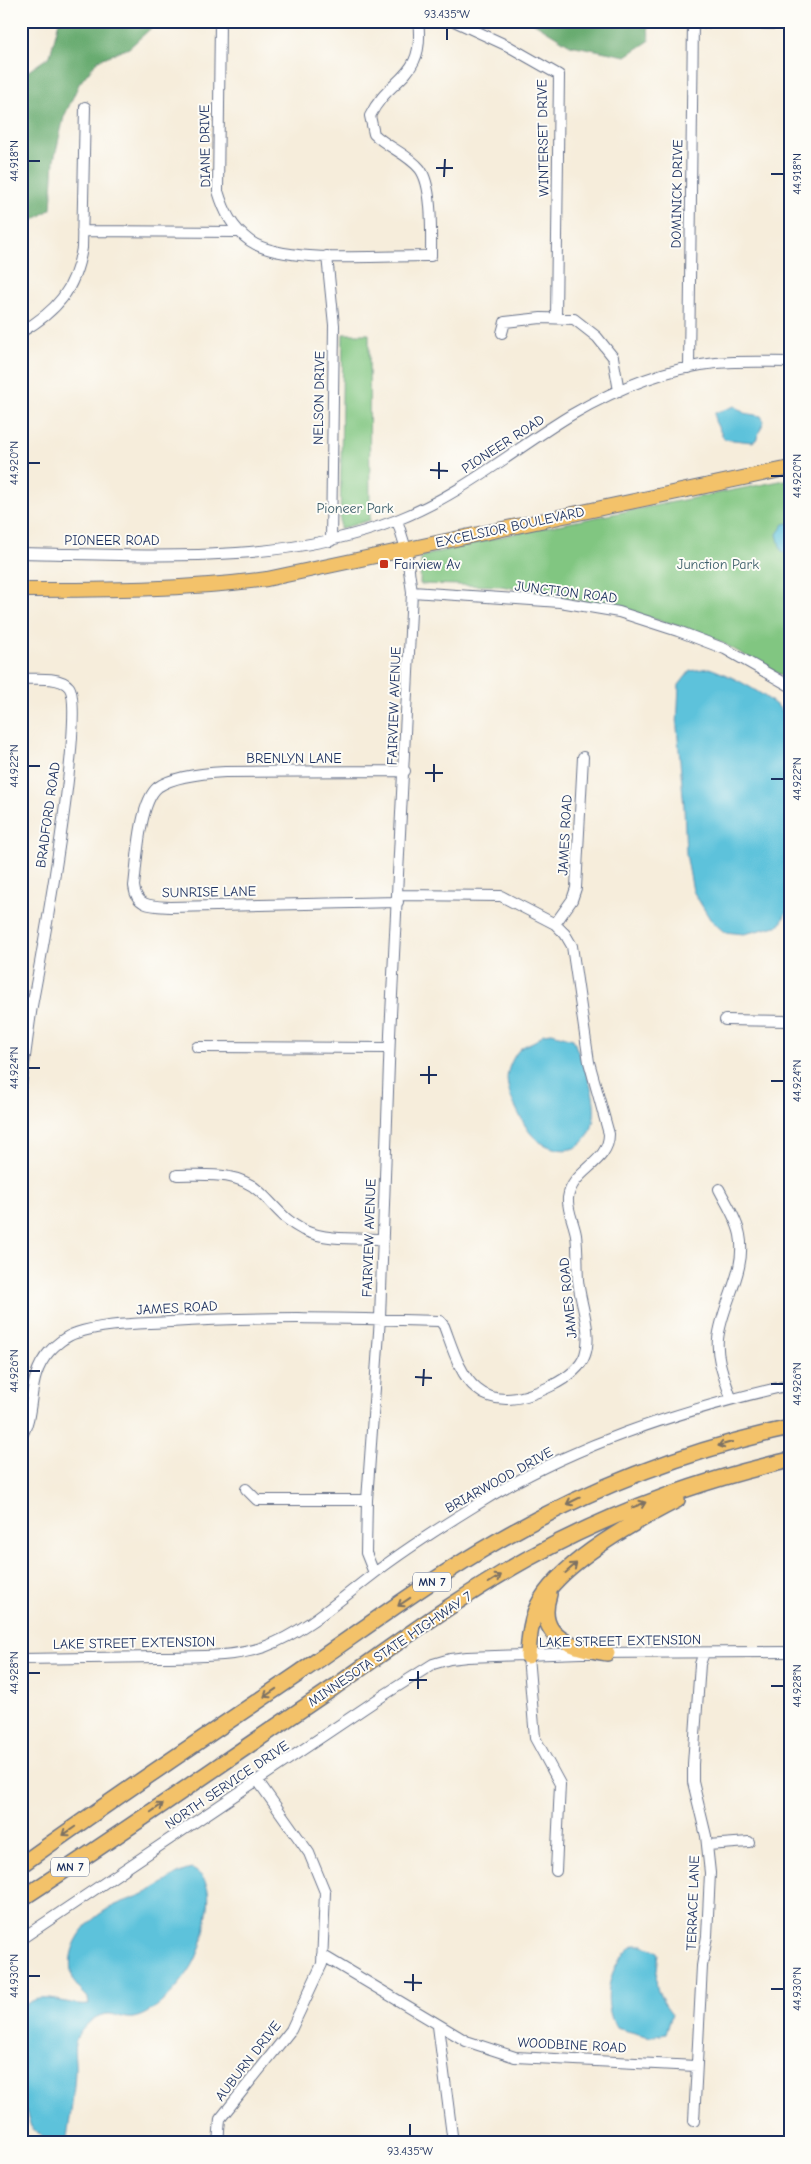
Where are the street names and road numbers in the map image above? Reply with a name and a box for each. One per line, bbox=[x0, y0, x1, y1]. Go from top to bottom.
street label: WINTERSET DRIVE bbox=[533, 79, 553, 197]
street label: DIANE DRIVE bbox=[196, 104, 214, 188]
street label: DOMINICK DRIVE bbox=[668, 139, 686, 249]
street label: NELSON DRIVE bbox=[310, 351, 328, 445]
street label: PIONEER ROAD bbox=[458, 411, 548, 477]
street label: EXCELSIOR BOULEVARD bbox=[434, 503, 586, 551]
street label: PIONEER ROAD bbox=[64, 532, 160, 549]
street label: JUNCTION ROAD bbox=[514, 577, 619, 607]
street label: FAIRVIEW AVENUE bbox=[383, 646, 405, 766]
street label: BRENLYN LANE bbox=[246, 750, 342, 767]
street label: BRADFORD ROAD bbox=[32, 761, 64, 869]
street label: JAMES ROAD bbox=[554, 794, 576, 876]
street label: SUNRISE LANE bbox=[162, 883, 256, 901]
street label: FAIRVIEW AVENUE bbox=[358, 1178, 380, 1298]
street label: JAMES ROAD bbox=[555, 1256, 581, 1339]
street label: JAMES ROAD bbox=[136, 1297, 218, 1319]
street label: BRIARWOOD DRIVE bbox=[442, 1443, 556, 1517]
road number: MN 7 bbox=[413, 1572, 451, 1591]
street label: MINNESOTA STATE HIGHWAY 7 bbox=[305, 1587, 475, 1710]
street label: LAKE STREET EXTENSION bbox=[539, 1631, 701, 1651]
street label: LAKE STREET EXTENSION bbox=[53, 1633, 215, 1653]
street label: NORTH SERVICE DRIVE bbox=[162, 1737, 292, 1833]
street label: TERRACE LANE bbox=[683, 1855, 703, 1951]
road number: MN 7 bbox=[51, 1858, 89, 1876]
street label: AUBURN DRIVE bbox=[211, 2018, 285, 2104]
street label: WOODBINE ROAD bbox=[517, 2034, 627, 2056]

